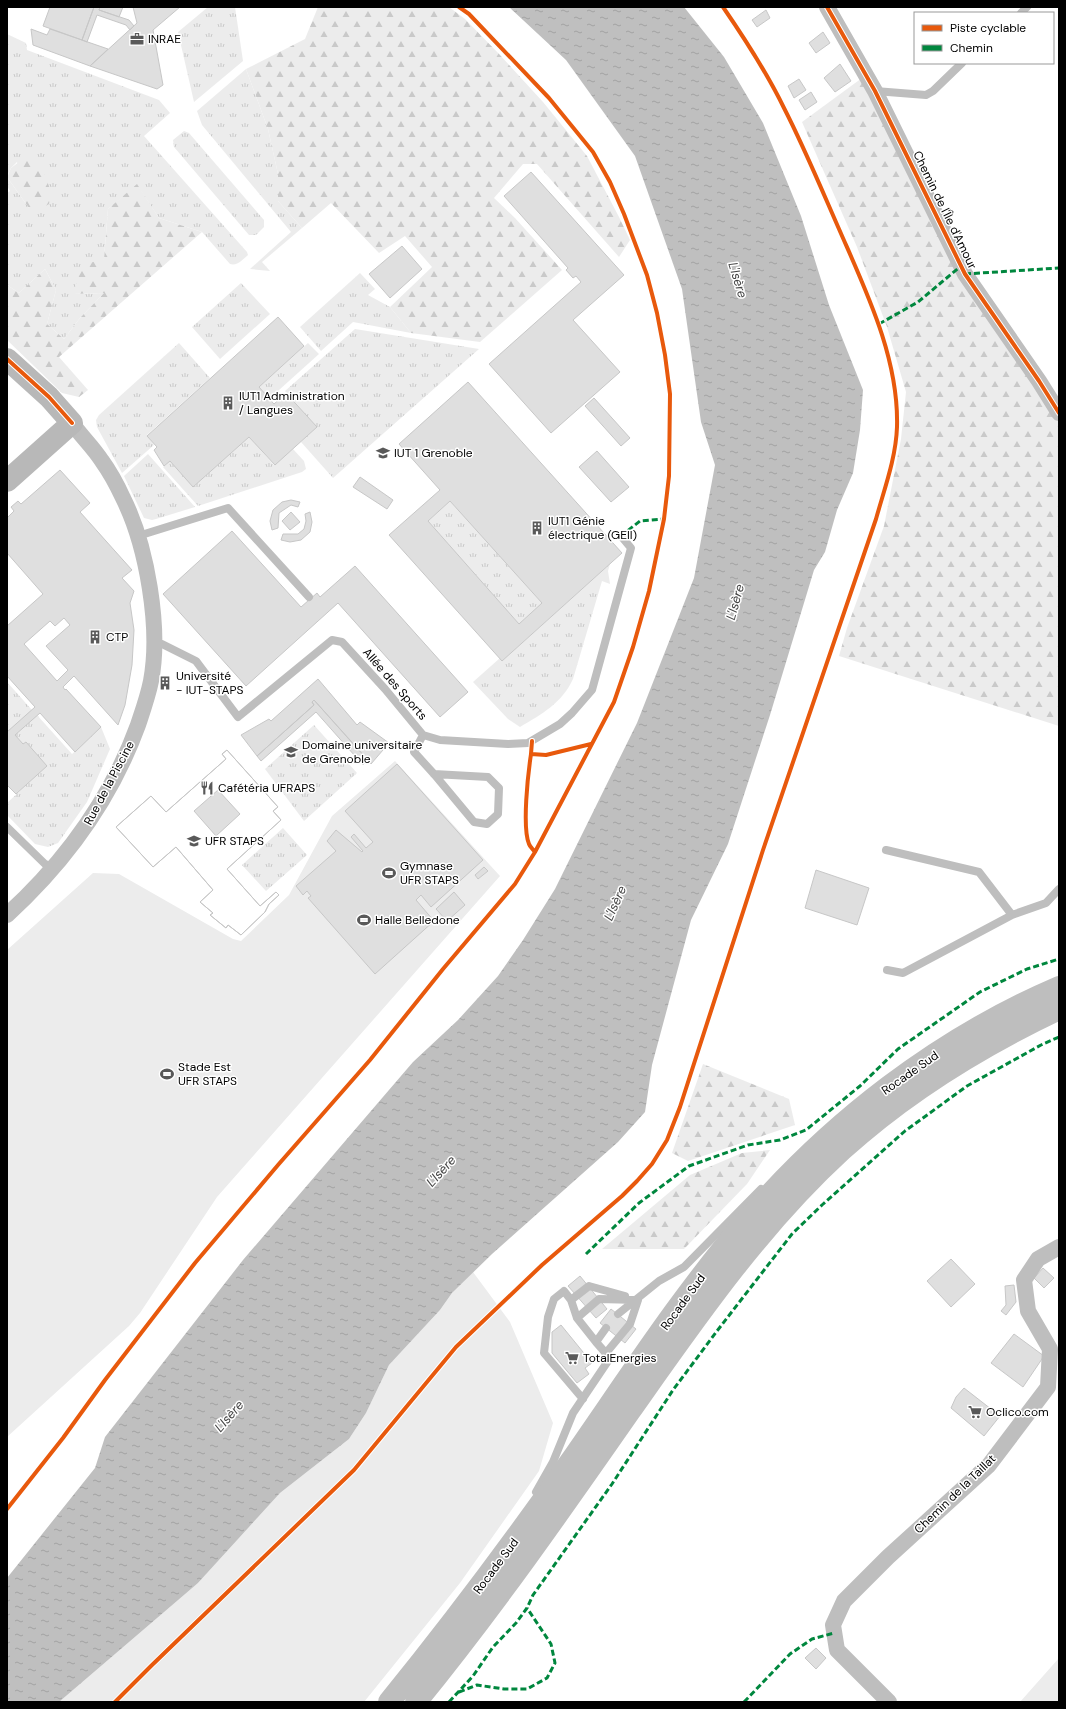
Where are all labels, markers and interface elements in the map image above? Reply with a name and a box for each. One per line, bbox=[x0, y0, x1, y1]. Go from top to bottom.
legend bbox=[914, 12, 1054, 64]
text: Piste cyclable bbox=[950, 20, 1026, 36]
office icon: INRAE bbox=[129, 31, 145, 47]
place label: INRAE bbox=[148, 31, 181, 47]
text: Chemin bbox=[950, 40, 993, 56]
street label: Chemin de l'Île d'Amour bbox=[909, 148, 981, 272]
water label: L'Isère bbox=[725, 260, 751, 300]
place label: IUT1 Administration / Langues bbox=[239, 388, 345, 418]
building icon: IUT1 Administration / Langues bbox=[220, 395, 236, 411]
school or university icon: IUT 1 Grenoble bbox=[375, 445, 391, 461]
place label: IUT 1 Grenoble bbox=[394, 445, 473, 461]
place label: IUT1 Génie électrique (GEII) bbox=[548, 513, 637, 543]
building icon: IUT1 Génie électrique (GEII) bbox=[529, 520, 545, 536]
water label: L'Isère bbox=[722, 582, 748, 622]
building icon: CTP bbox=[87, 629, 103, 645]
place label: CTP bbox=[106, 629, 128, 645]
street label: Allée des Sports bbox=[359, 645, 431, 723]
place label: Université - IUT-STAPS bbox=[176, 668, 243, 698]
building icon: Université - IUT-STAPS bbox=[157, 675, 173, 691]
place label: Domaine universitaire de Grenoble bbox=[302, 737, 423, 767]
street label: Rue de la Piscine bbox=[80, 738, 138, 828]
school or university icon: Domaine universitaire de Grenoble bbox=[283, 744, 299, 760]
restaurant icon: Cafétéria UFRAPS bbox=[199, 780, 215, 796]
place label: Cafétéria UFRAPS bbox=[218, 780, 315, 796]
school or university icon: UFR STAPS bbox=[186, 833, 202, 849]
place label: UFR STAPS bbox=[205, 833, 264, 849]
place label: Gymnase UFR STAPS bbox=[400, 858, 459, 888]
sports icon: Gymnase UFR STAPS bbox=[381, 865, 397, 881]
water label: L'Isère bbox=[600, 883, 630, 923]
sports icon: Halle Belledone bbox=[356, 912, 372, 928]
place label: Halle Belledone bbox=[375, 912, 460, 928]
street label: Rocade Sud bbox=[878, 1047, 942, 1099]
place label: Stade Est UFR STAPS bbox=[178, 1059, 237, 1089]
sports icon: Stade Est UFR STAPS bbox=[159, 1066, 175, 1082]
water label: L'Isère bbox=[422, 1152, 460, 1190]
street label: Rocade Sud bbox=[657, 1271, 709, 1333]
supermarket icon: TotalEnergies bbox=[564, 1350, 580, 1366]
place label: TotalEnergies bbox=[583, 1350, 657, 1366]
water label: L'Isère bbox=[211, 1397, 247, 1435]
supermarket icon: Oclico.com bbox=[967, 1404, 983, 1420]
place label: Oclico.com bbox=[986, 1404, 1049, 1420]
street label: Chemin de la Taillat bbox=[911, 1451, 999, 1537]
street label: Rocade Sud bbox=[470, 1535, 522, 1597]

